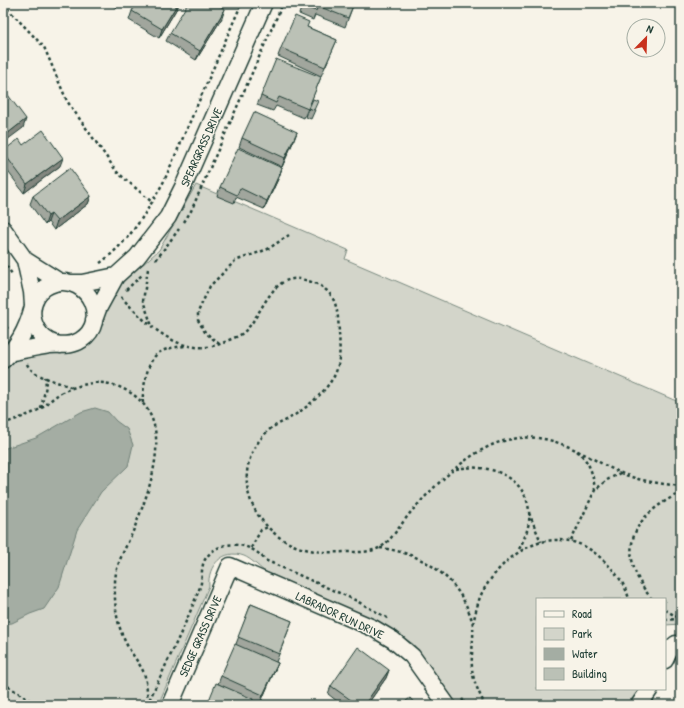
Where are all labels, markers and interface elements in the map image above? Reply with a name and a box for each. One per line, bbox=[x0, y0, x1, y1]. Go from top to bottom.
north arrow bbox=[626, 18, 666, 58]
text: N bbox=[644, 21, 655, 36]
street label: SPEARGRASS DRIVE bbox=[176, 104, 226, 189]
street label: LABRADOR RUN DRIVE bbox=[293, 587, 387, 643]
street label: SEDGE GRASS DRIVE bbox=[175, 592, 226, 679]
legend bbox=[536, 598, 666, 690]
text: Road bbox=[572, 605, 592, 622]
text: Park bbox=[572, 625, 592, 642]
text: Water bbox=[572, 645, 598, 662]
text: Building bbox=[572, 665, 607, 682]

